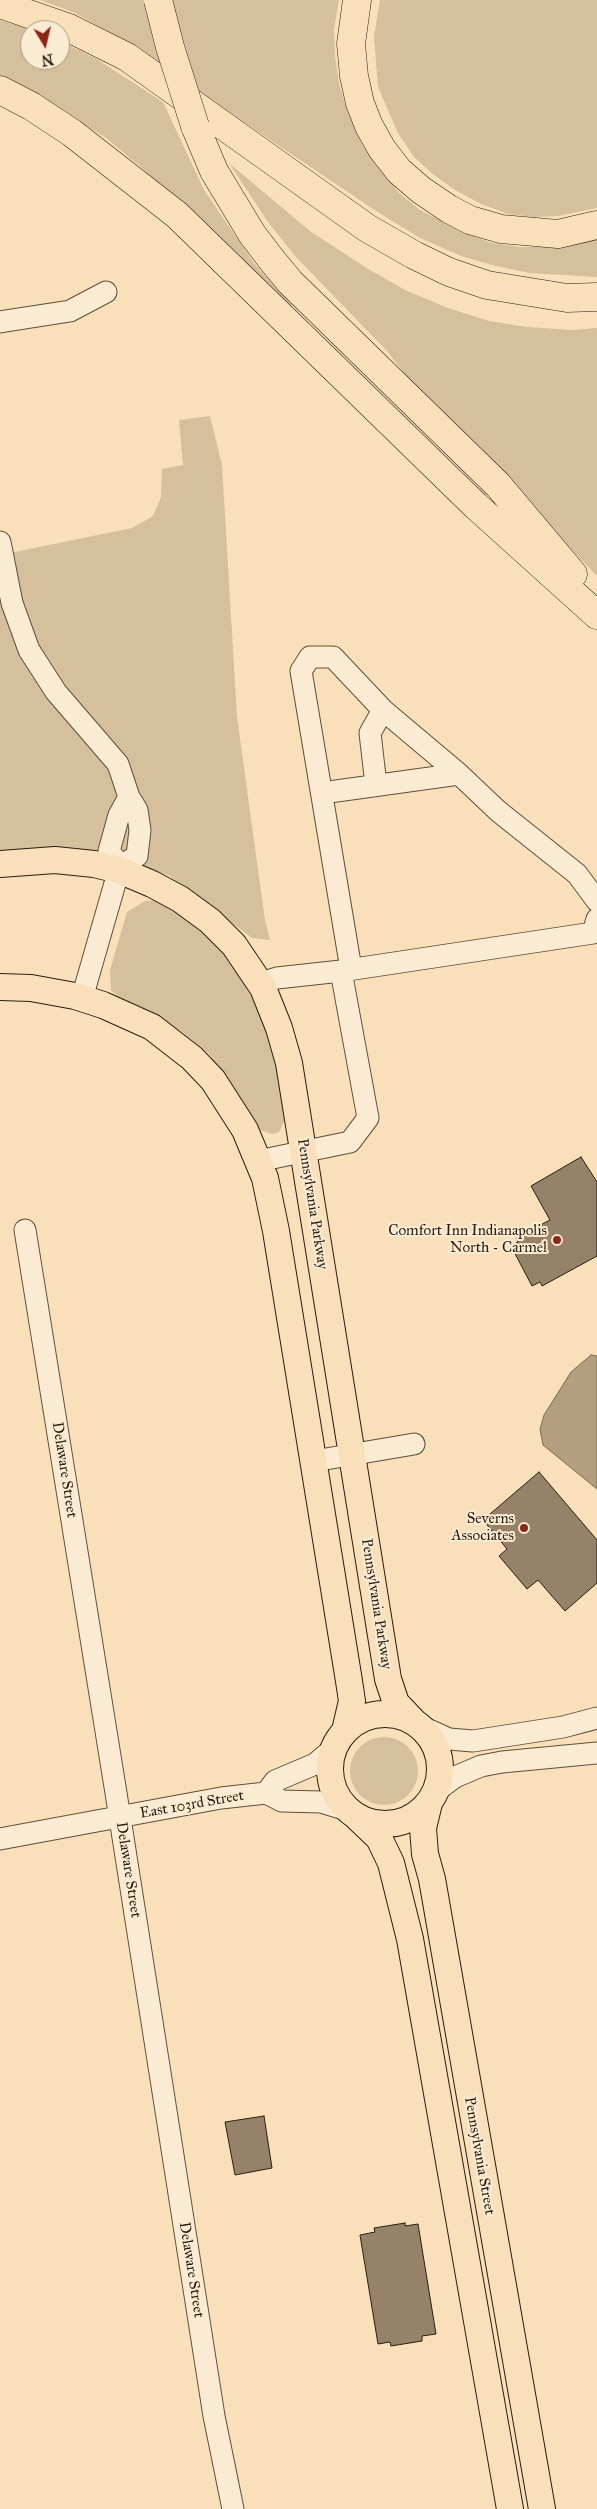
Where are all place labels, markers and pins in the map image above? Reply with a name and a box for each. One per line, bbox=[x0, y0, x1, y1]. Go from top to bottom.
place label: Comfort Inn Indianapolis North - Carmel bbox=[388, 1222, 547, 1257]
marker: Comfort Inn Indianapolis North - Carmel bbox=[551, 1234, 563, 1246]
place label: Severns Associates bbox=[451, 1510, 514, 1545]
marker: Severns Associates bbox=[518, 1522, 530, 1534]

